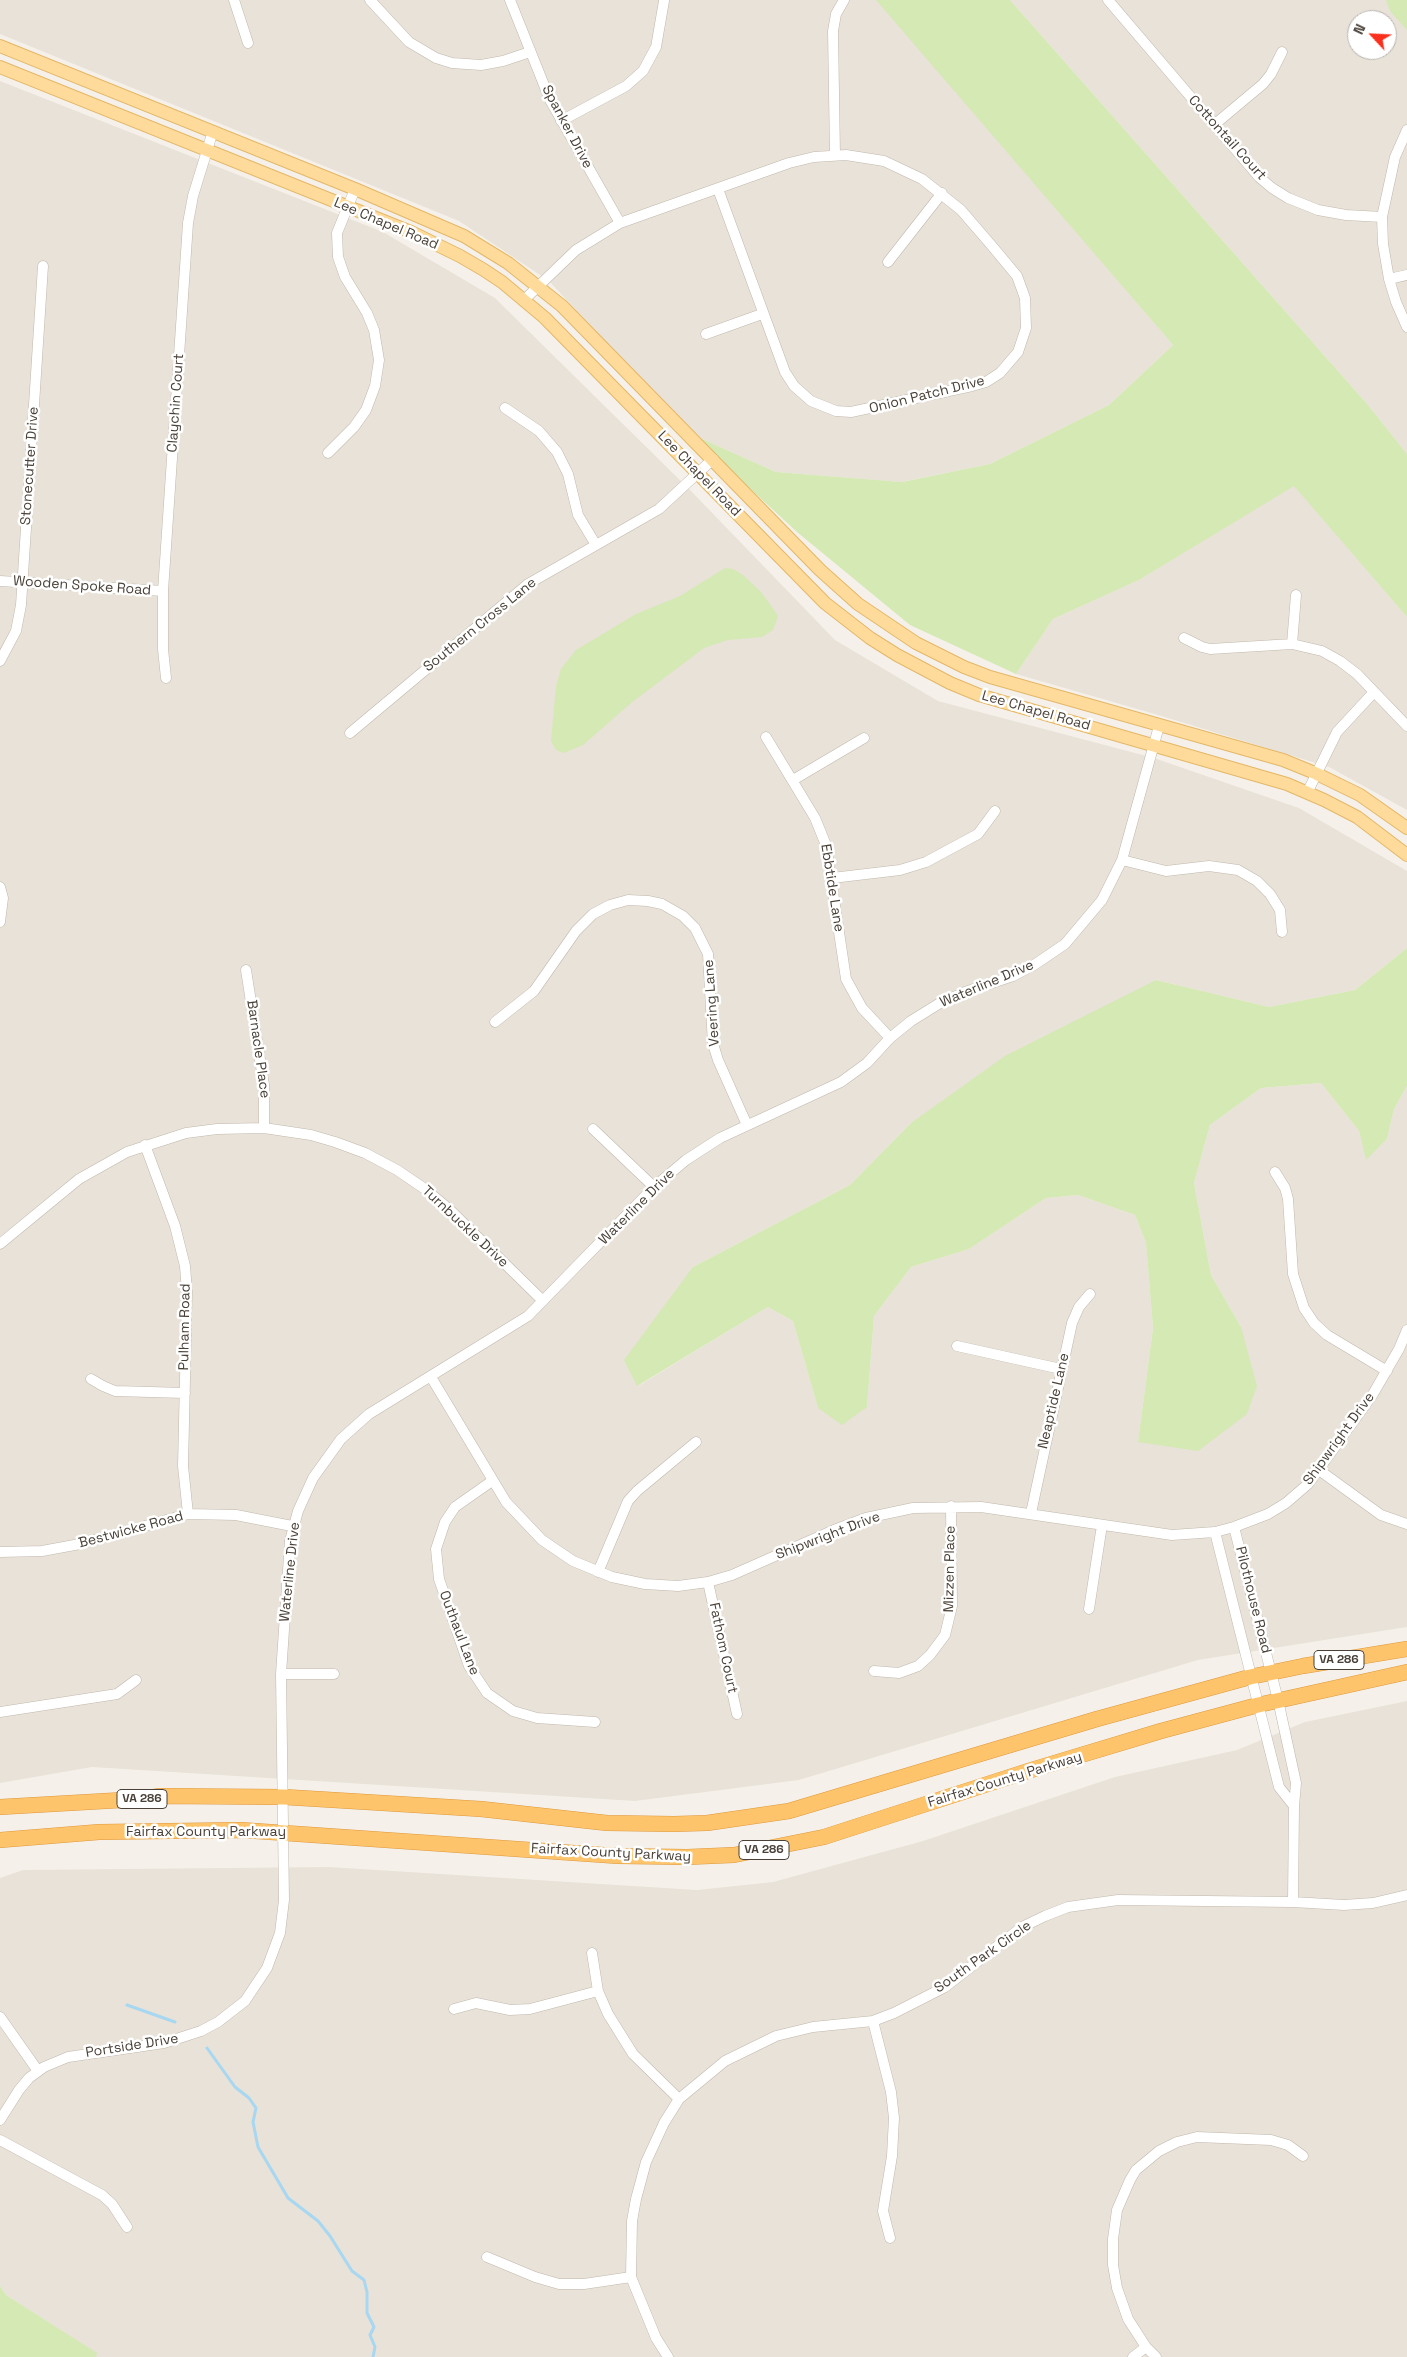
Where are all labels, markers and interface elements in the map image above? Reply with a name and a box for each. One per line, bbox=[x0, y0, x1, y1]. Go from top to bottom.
north arrow bbox=[1347, 10, 1397, 60]
text: N bbox=[1349, 21, 1369, 37]
street label: Spanker Drive bbox=[538, 82, 596, 172]
street label: Cottontail Court bbox=[1184, 92, 1270, 184]
street label: Lee Chapel Road bbox=[331, 194, 441, 254]
street label: Claychin Court bbox=[164, 353, 188, 453]
street label: Onion Patch Drive bbox=[868, 373, 986, 417]
street label: Stonecutter Drive bbox=[17, 406, 43, 526]
street label: Lee Chapel Road bbox=[654, 428, 744, 520]
street label: Wooden Spoke Road bbox=[12, 573, 152, 599]
street label: Southern Cross Lane bbox=[420, 574, 540, 676]
street label: Lee Chapel Road bbox=[980, 687, 1092, 735]
street label: Ebbtide Lane bbox=[817, 843, 847, 933]
street label: Waterline Drive bbox=[938, 957, 1036, 1011]
street label: Veering Lane bbox=[701, 959, 723, 1047]
street label: Barnacle Place bbox=[243, 999, 273, 1099]
street label: Waterline Drive bbox=[596, 1166, 678, 1248]
street label: Turnbuckle Drive bbox=[418, 1183, 512, 1271]
street label: Pulham Road bbox=[176, 1283, 194, 1371]
street label: Neaptide Lane bbox=[1035, 1352, 1073, 1450]
street label: Shipwright Drive bbox=[1300, 1389, 1378, 1489]
street label: Bestwicke Road bbox=[77, 1508, 185, 1552]
street label: Shipwright Drive bbox=[773, 1508, 883, 1564]
street label: Waterline Drive bbox=[276, 1521, 304, 1623]
street label: Mizzen Place bbox=[941, 1526, 959, 1612]
street label: Pilothouse Road bbox=[1232, 1545, 1274, 1655]
street label: Outhaul Lane bbox=[435, 1588, 483, 1678]
street label: Fathom Court bbox=[705, 1601, 741, 1695]
road number: VA 286 bbox=[1314, 1650, 1364, 1670]
street label: Fairfax County Parkway bbox=[926, 1749, 1084, 1811]
road number: VA 286 bbox=[117, 1790, 167, 1808]
street label: Fairfax County Parkway bbox=[126, 1824, 286, 1840]
street label: Fairfax County Parkway bbox=[531, 1840, 691, 1866]
road number: VA 286 bbox=[739, 1840, 789, 1860]
street label: South Park Circle bbox=[931, 1917, 1035, 1997]
street label: Portside Drive bbox=[84, 2030, 180, 2062]

